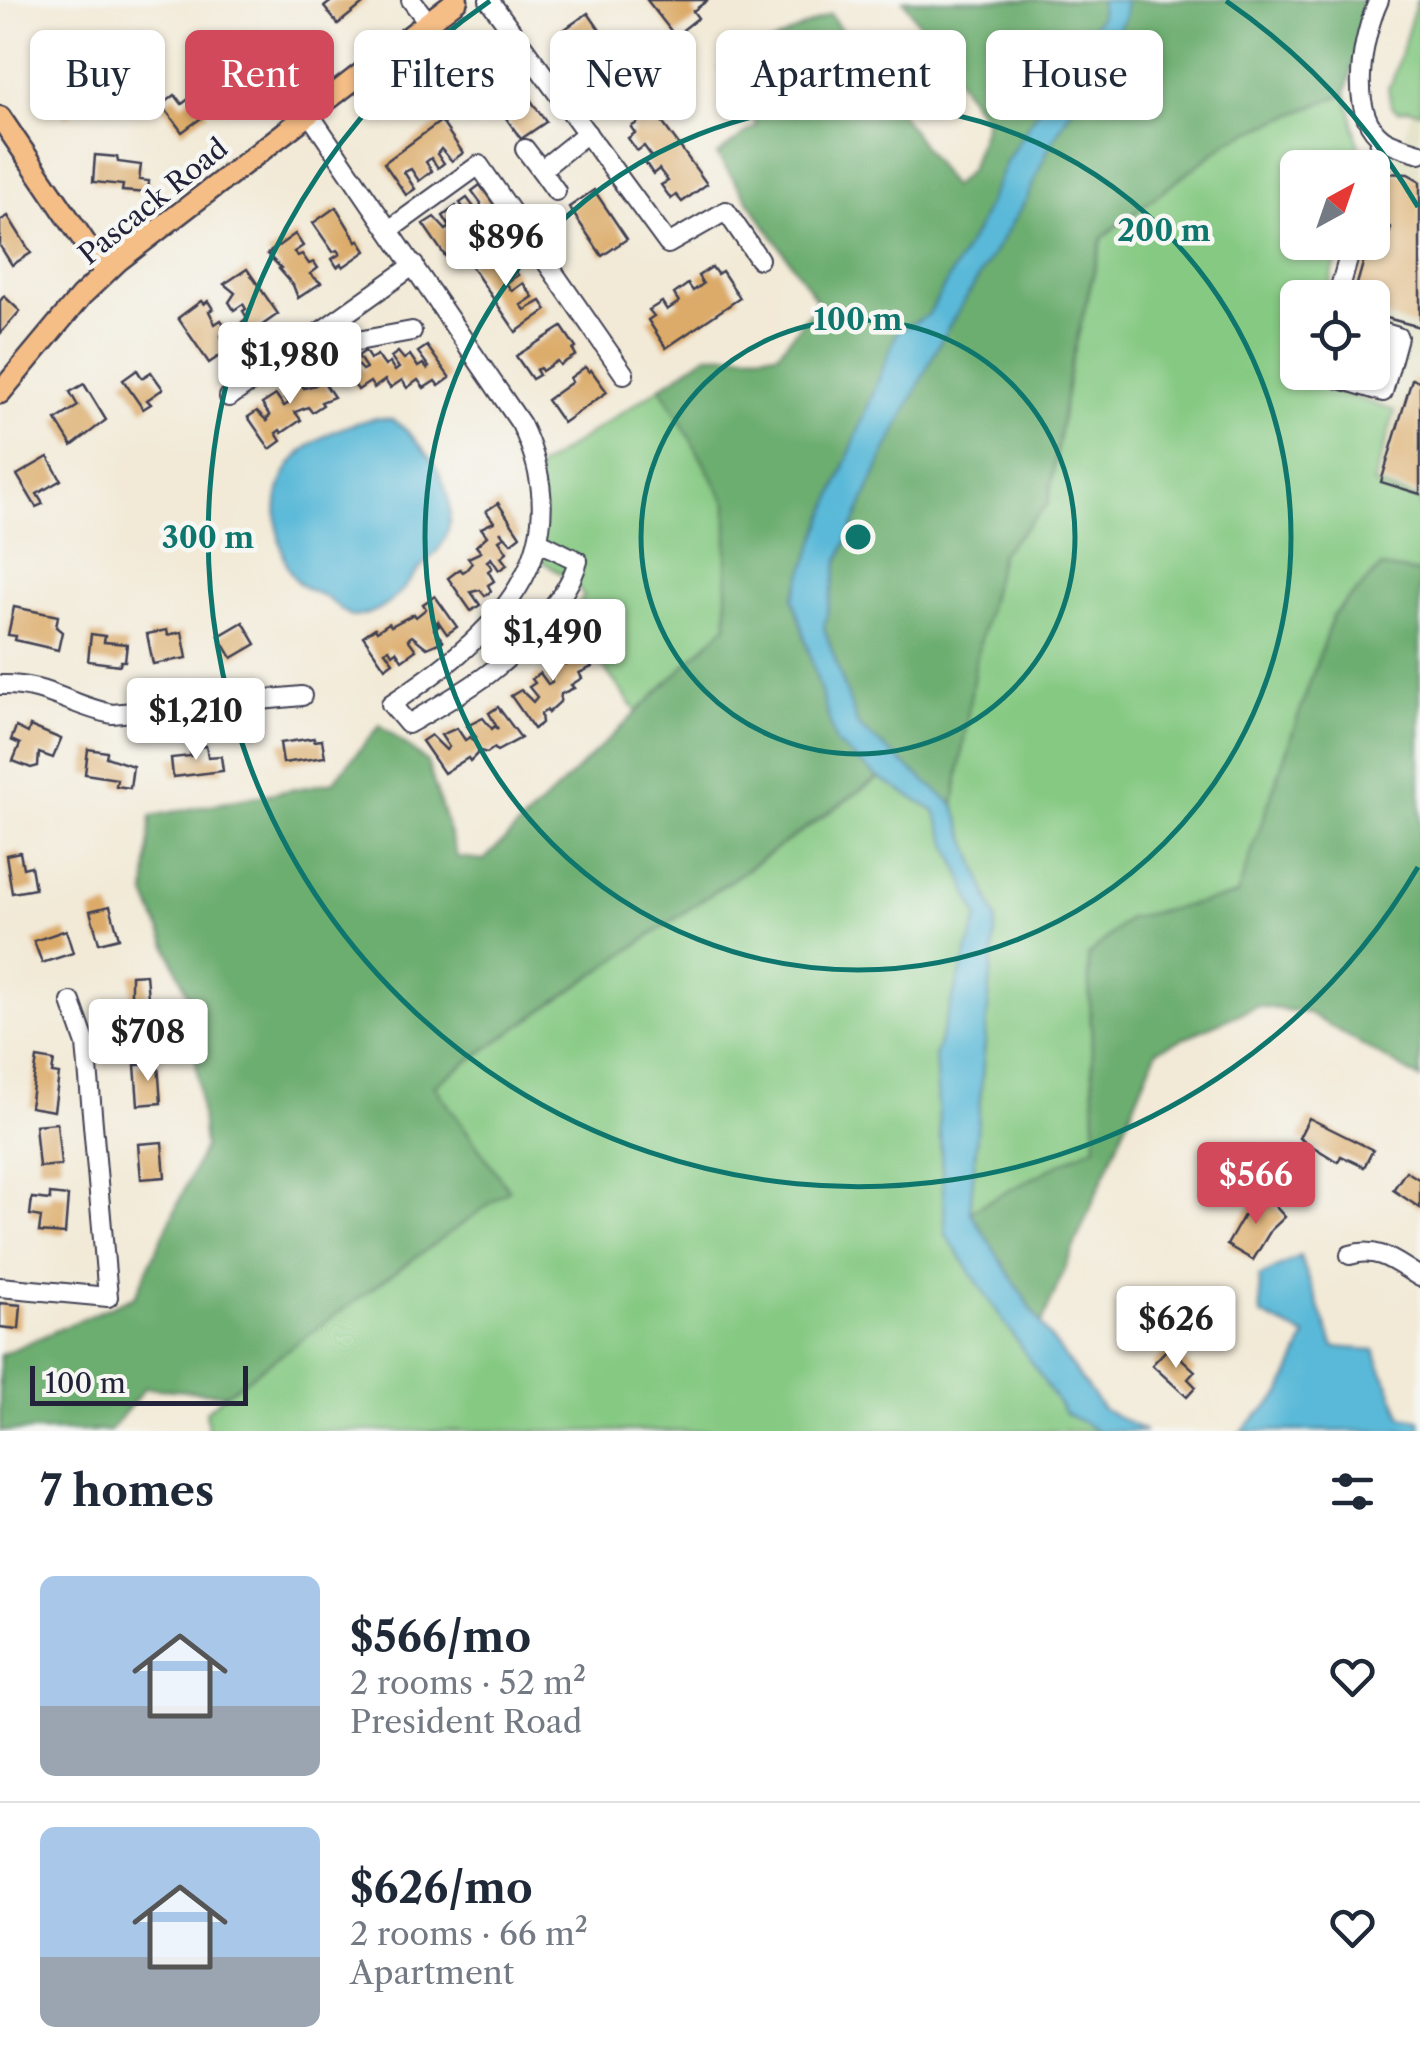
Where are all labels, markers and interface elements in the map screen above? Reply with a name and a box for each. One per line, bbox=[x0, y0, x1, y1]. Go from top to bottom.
chip: Buy bbox=[30, 30, 165, 120]
chip: Rent bbox=[185, 30, 334, 120]
chip: Filters bbox=[354, 30, 530, 120]
chip: New bbox=[550, 30, 696, 120]
chip: Apartment bbox=[716, 30, 966, 120]
chip: House bbox=[986, 30, 1163, 120]
street label: Pascack Road bbox=[72, 131, 234, 271]
north arrow bbox=[1280, 150, 1390, 260]
map controls bbox=[1280, 150, 1390, 390]
pin: $896 bbox=[447, 204, 565, 289]
text: 200 m bbox=[1117, 212, 1211, 249]
text: $896 bbox=[468, 217, 544, 256]
button: locate bbox=[1280, 280, 1390, 390]
text: 100 m bbox=[814, 301, 903, 338]
pin: $1,980 bbox=[209, 322, 371, 407]
text: $1,980 bbox=[240, 335, 340, 374]
text: 300 m bbox=[162, 519, 254, 556]
centre of rings bbox=[840, 519, 876, 555]
pin: $1,490 bbox=[472, 599, 634, 684]
text: $1,490 bbox=[503, 612, 603, 651]
pin: $1,210 bbox=[115, 678, 277, 763]
text: $1,210 bbox=[149, 691, 243, 730]
pin: $708 bbox=[89, 999, 207, 1084]
text: $708 bbox=[111, 1012, 185, 1051]
pin: $566 bbox=[1197, 1142, 1315, 1227]
text: $566 bbox=[1219, 1155, 1293, 1194]
pin: $626 bbox=[1117, 1286, 1235, 1371]
text: $626 bbox=[1138, 1299, 1214, 1338]
scale bar bbox=[30, 1361, 248, 1406]
text: 100 m bbox=[45, 1366, 126, 1400]
icon: filters bbox=[1325, 1464, 1380, 1519]
text: 7 homes bbox=[40, 1465, 214, 1517]
text: $566/mo bbox=[350, 1611, 531, 1663]
icon: home bbox=[120, 1616, 240, 1736]
icon: heart bbox=[1325, 1649, 1380, 1704]
text: 2 rooms · 52 m² bbox=[350, 1663, 586, 1702]
text: President Road bbox=[350, 1702, 582, 1741]
text: $626/mo bbox=[350, 1862, 533, 1914]
icon: home bbox=[120, 1867, 240, 1987]
icon: heart bbox=[1325, 1900, 1380, 1955]
text: 2 rooms · 66 m² bbox=[350, 1914, 588, 1953]
text: Apartment bbox=[350, 1953, 514, 1992]

